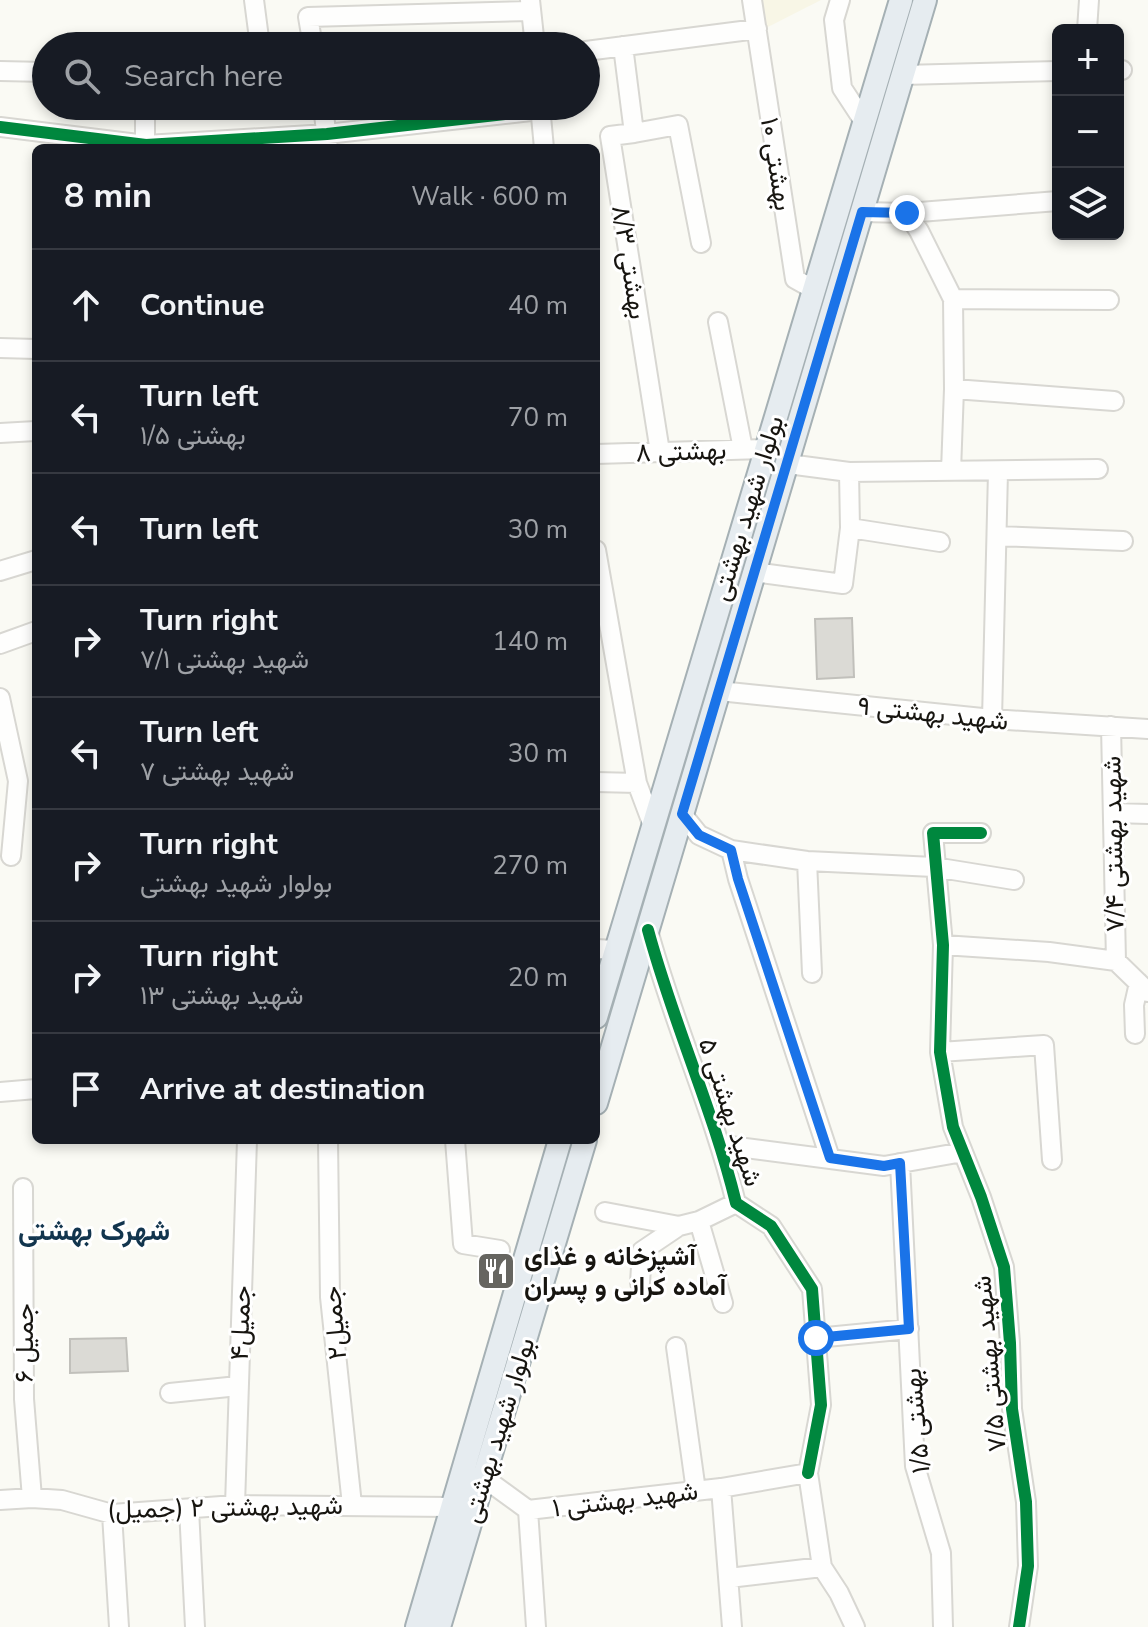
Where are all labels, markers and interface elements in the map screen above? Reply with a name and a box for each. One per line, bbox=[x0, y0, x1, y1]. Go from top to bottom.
map controls bbox=[1052, 24, 1124, 240]
button: + bbox=[1052, 24, 1124, 96]
search box bbox=[32, 32, 600, 120]
icon: search bbox=[60, 54, 104, 98]
text: Search here bbox=[124, 56, 283, 97]
button: − bbox=[1052, 96, 1124, 168]
street label: بهشتی ۱۰ bbox=[752, 115, 801, 213]
button: layers bbox=[1052, 168, 1124, 240]
text: 8 min bbox=[64, 173, 152, 219]
text: Walk · 600 m bbox=[411, 179, 568, 214]
route end bbox=[889, 195, 925, 231]
street label: بهشتی ۸/۳ bbox=[603, 202, 656, 322]
icon: ahead bbox=[64, 283, 108, 327]
text: Continue bbox=[140, 285, 265, 326]
text: 40 m bbox=[508, 288, 568, 323]
text: Turn left bbox=[140, 376, 258, 417]
icon: left bbox=[64, 395, 108, 439]
text: 70 m bbox=[508, 400, 568, 435]
street label: بولوار شهید بهشتی bbox=[703, 411, 792, 605]
text: بهشتی ۱/۵ bbox=[140, 418, 246, 453]
street label: ۸ بهشتی bbox=[635, 432, 727, 471]
icon: left bbox=[64, 507, 108, 551]
text: Turn left bbox=[140, 509, 258, 550]
text: 30 m bbox=[508, 512, 568, 547]
text: Turn right bbox=[140, 600, 278, 641]
icon: right bbox=[64, 619, 108, 663]
text: 140 m bbox=[492, 624, 568, 659]
text: شهید بهشتی ۷/۱ bbox=[140, 642, 309, 677]
street label: شهید بهشتی ۹ bbox=[856, 688, 1010, 739]
text: Turn left bbox=[140, 712, 258, 753]
icon: left bbox=[64, 731, 108, 775]
text: 30 m bbox=[508, 736, 568, 771]
text: شهید بهشتی ۷ bbox=[140, 754, 294, 789]
street label: شهید بهشتی ۷/۴ bbox=[1094, 756, 1133, 932]
text: Turn right bbox=[140, 824, 278, 865]
icon: right bbox=[64, 843, 108, 887]
text: 270 m bbox=[492, 848, 568, 883]
text: بولوار شهید بهشتی bbox=[140, 866, 332, 901]
text: Turn right bbox=[140, 936, 278, 977]
icon: right bbox=[64, 955, 108, 999]
text: 20 m bbox=[508, 960, 568, 995]
text: شهید بهشتی ۱۳ bbox=[140, 978, 303, 1013]
street label: شهید بهشتی ۵ bbox=[690, 1033, 771, 1191]
icon: arrive bbox=[64, 1067, 108, 1111]
text: Arrive at destination bbox=[140, 1069, 425, 1110]
district label: شهرک بهشتی bbox=[18, 1212, 170, 1250]
place label: آشپزخانه و غذای آماده کرانی و پسران bbox=[524, 1239, 729, 1304]
restaurant icon: آشپزخانه و غذای آماده کرانی و پسران bbox=[475, 1250, 517, 1292]
street label: شهید بهشتی ۷/۵ bbox=[964, 1274, 1015, 1454]
street label: جمیل۴ bbox=[222, 1285, 259, 1361]
street label: جمیل۲ bbox=[314, 1285, 355, 1361]
street label: جمیل ۶ bbox=[7, 1303, 42, 1383]
route start bbox=[798, 1320, 834, 1356]
street label: بولوار شهید بهشتی bbox=[454, 1333, 543, 1527]
street label: بهشتی ۱/۵ bbox=[894, 1367, 939, 1475]
street label: شهید بهشتی ۱ bbox=[550, 1473, 700, 1526]
street label: شهید بهشتی ۲ (جمیل) bbox=[107, 1488, 343, 1527]

